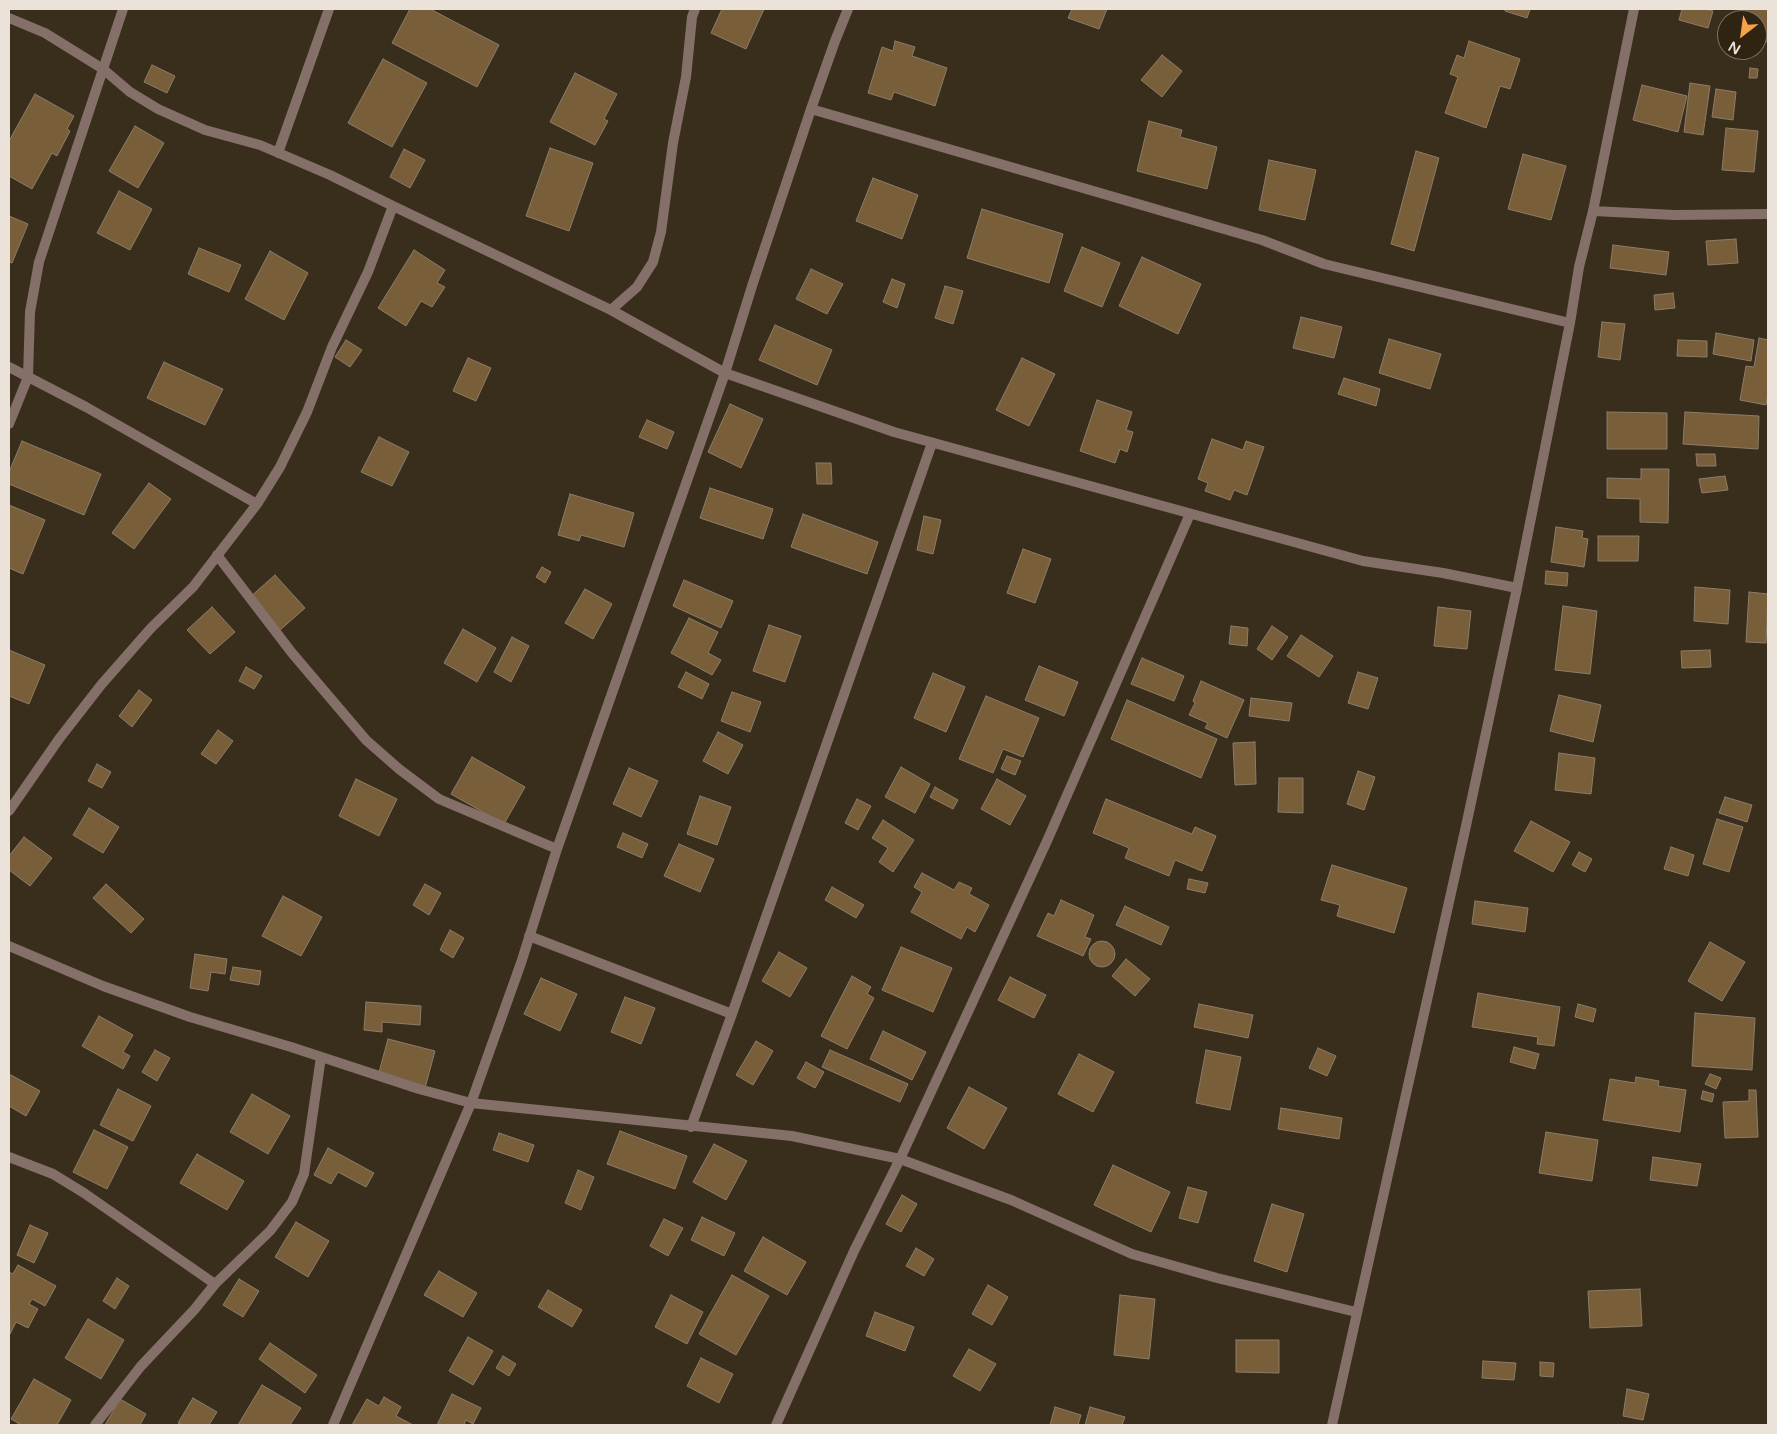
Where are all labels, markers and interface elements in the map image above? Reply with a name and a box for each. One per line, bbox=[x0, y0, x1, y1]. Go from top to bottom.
north arrow bbox=[1717, 10, 1767, 60]
text: N bbox=[1726, 37, 1744, 58]

